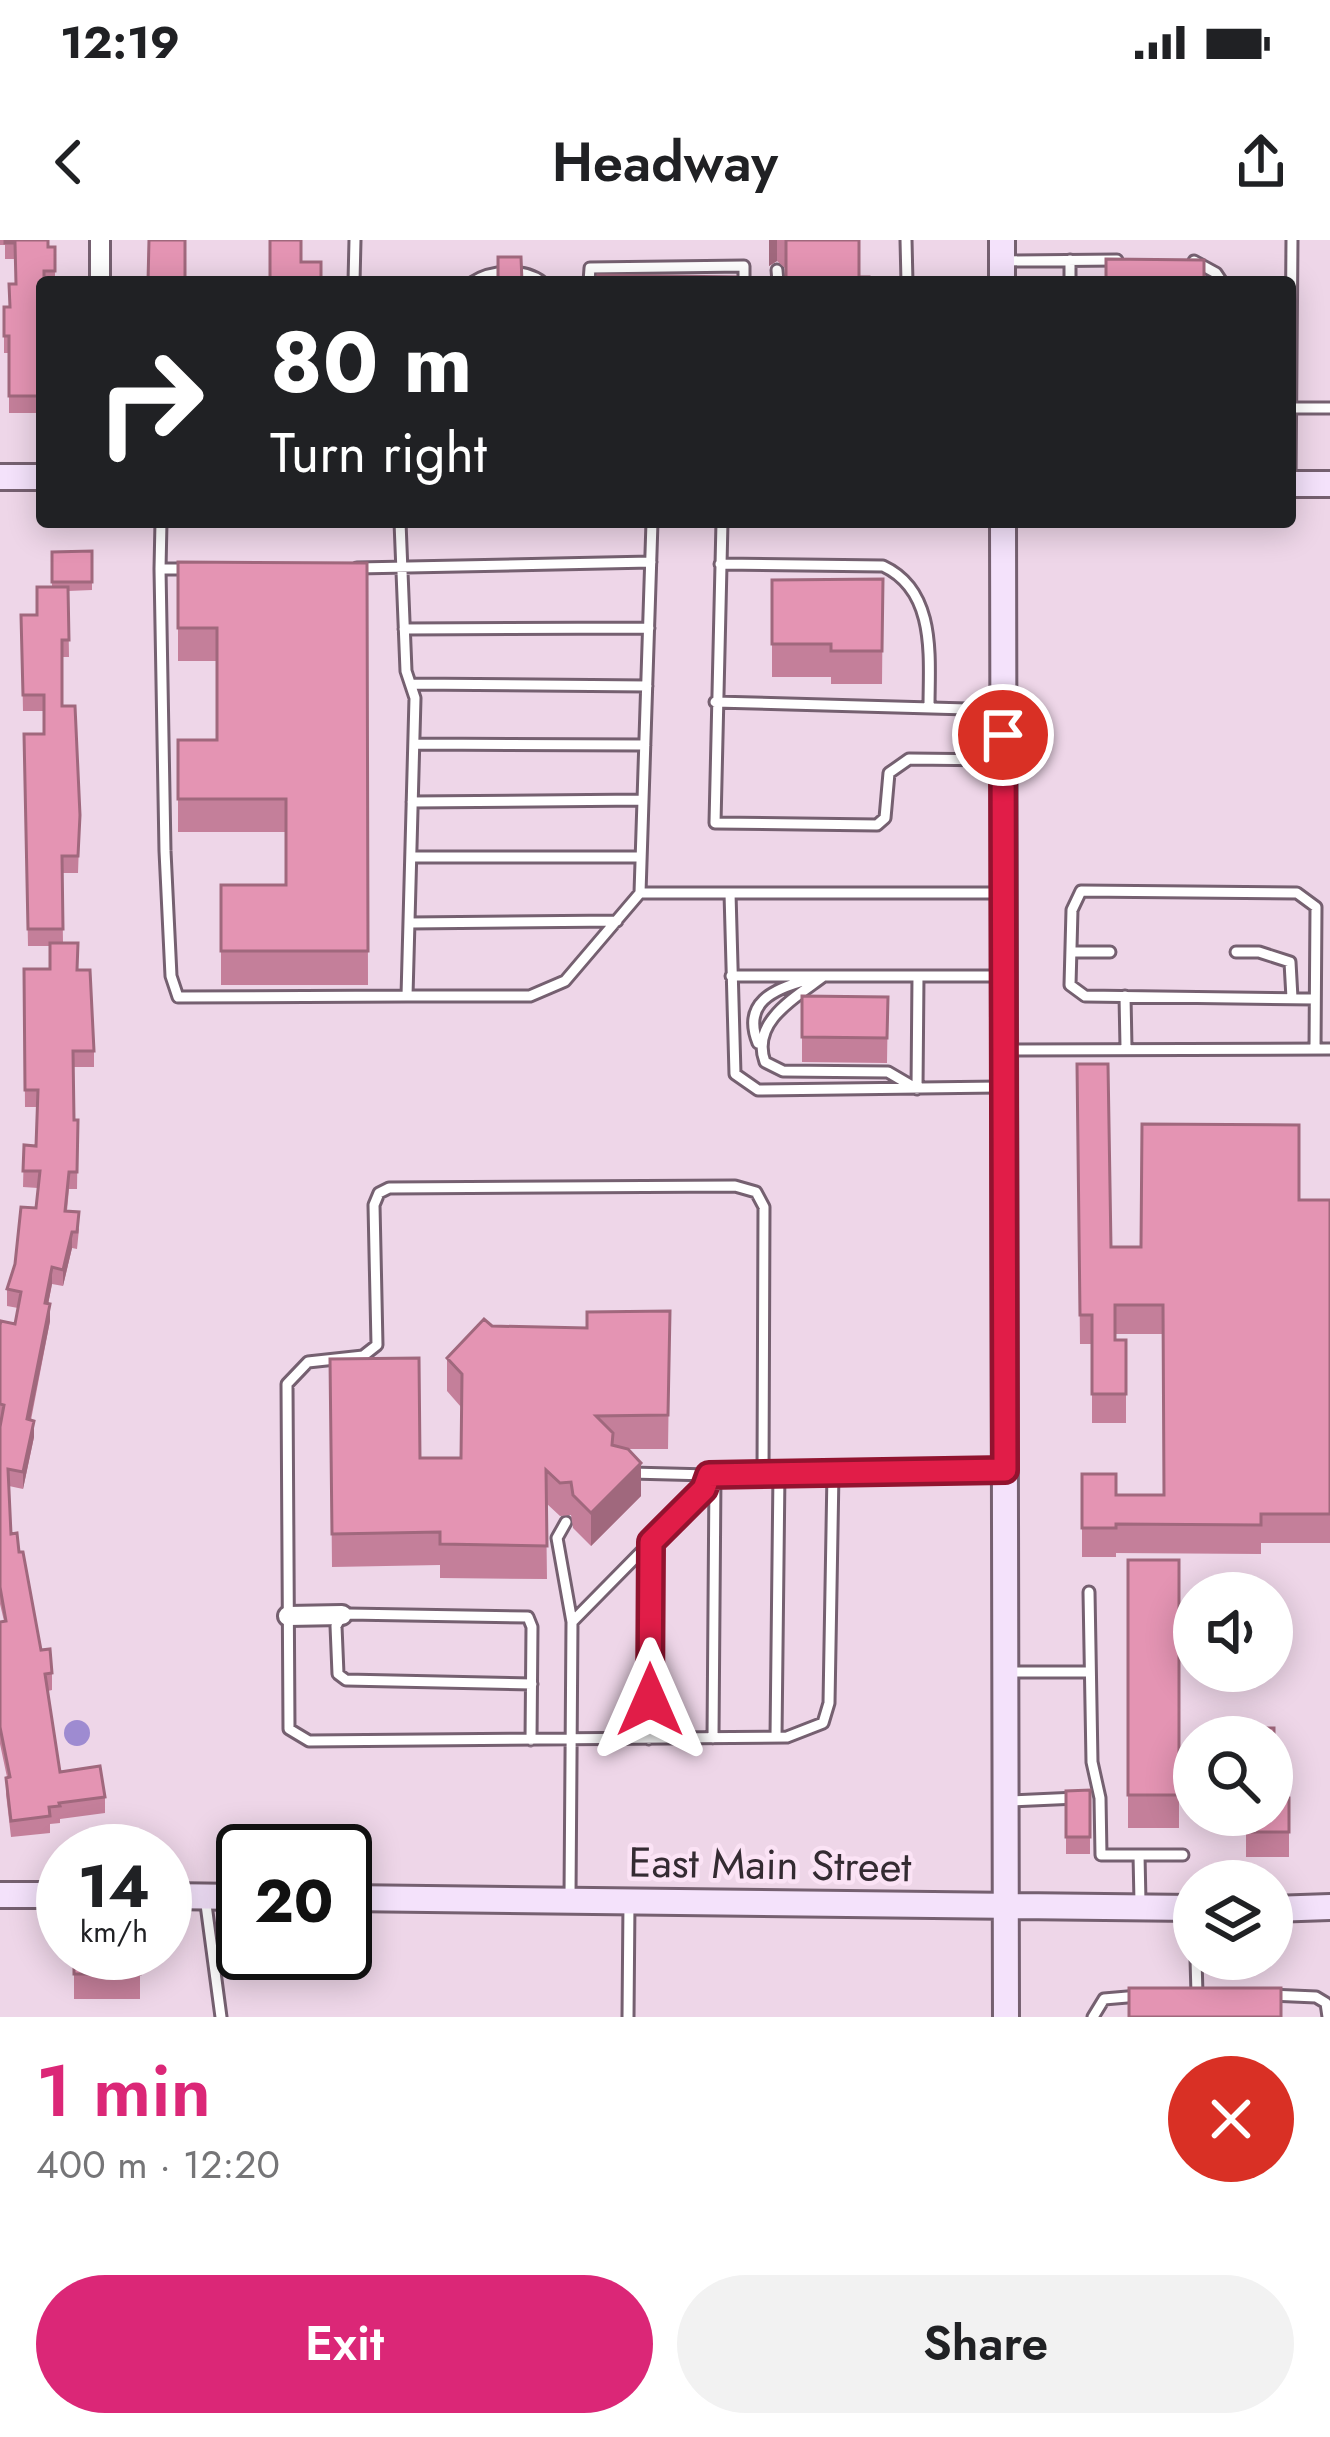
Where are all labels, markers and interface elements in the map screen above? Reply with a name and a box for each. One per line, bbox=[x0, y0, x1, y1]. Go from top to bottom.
text: 12:19 bbox=[60, 10, 180, 75]
text: Headway bbox=[552, 123, 778, 201]
icon: back bbox=[36, 129, 102, 195]
icon: share bbox=[1228, 129, 1294, 195]
text: 80 m bbox=[270, 302, 472, 424]
icon: right bbox=[72, 324, 228, 480]
text: Turn right bbox=[270, 414, 487, 492]
pin bbox=[952, 684, 1054, 786]
icon: arrive bbox=[970, 702, 1036, 768]
map controls bbox=[1173, 1572, 1293, 1980]
button: sound bbox=[1173, 1572, 1293, 1692]
position arrow bbox=[587, 1637, 713, 1763]
button: search bbox=[1173, 1716, 1293, 1836]
speed limit sign: 20 bbox=[216, 1824, 372, 1980]
street label: East Main Street bbox=[628, 1832, 912, 1897]
text: 14 bbox=[78, 1843, 150, 1930]
button: layers bbox=[1173, 1860, 1293, 1980]
text: km/h bbox=[80, 1910, 148, 1953]
text: 1 min bbox=[36, 2039, 211, 2143]
button: close bbox=[1168, 2056, 1294, 2182]
text: 400 m · 12:20 bbox=[36, 2136, 280, 2193]
button: Exit bbox=[36, 2275, 653, 2413]
button: Share bbox=[677, 2275, 1294, 2413]

